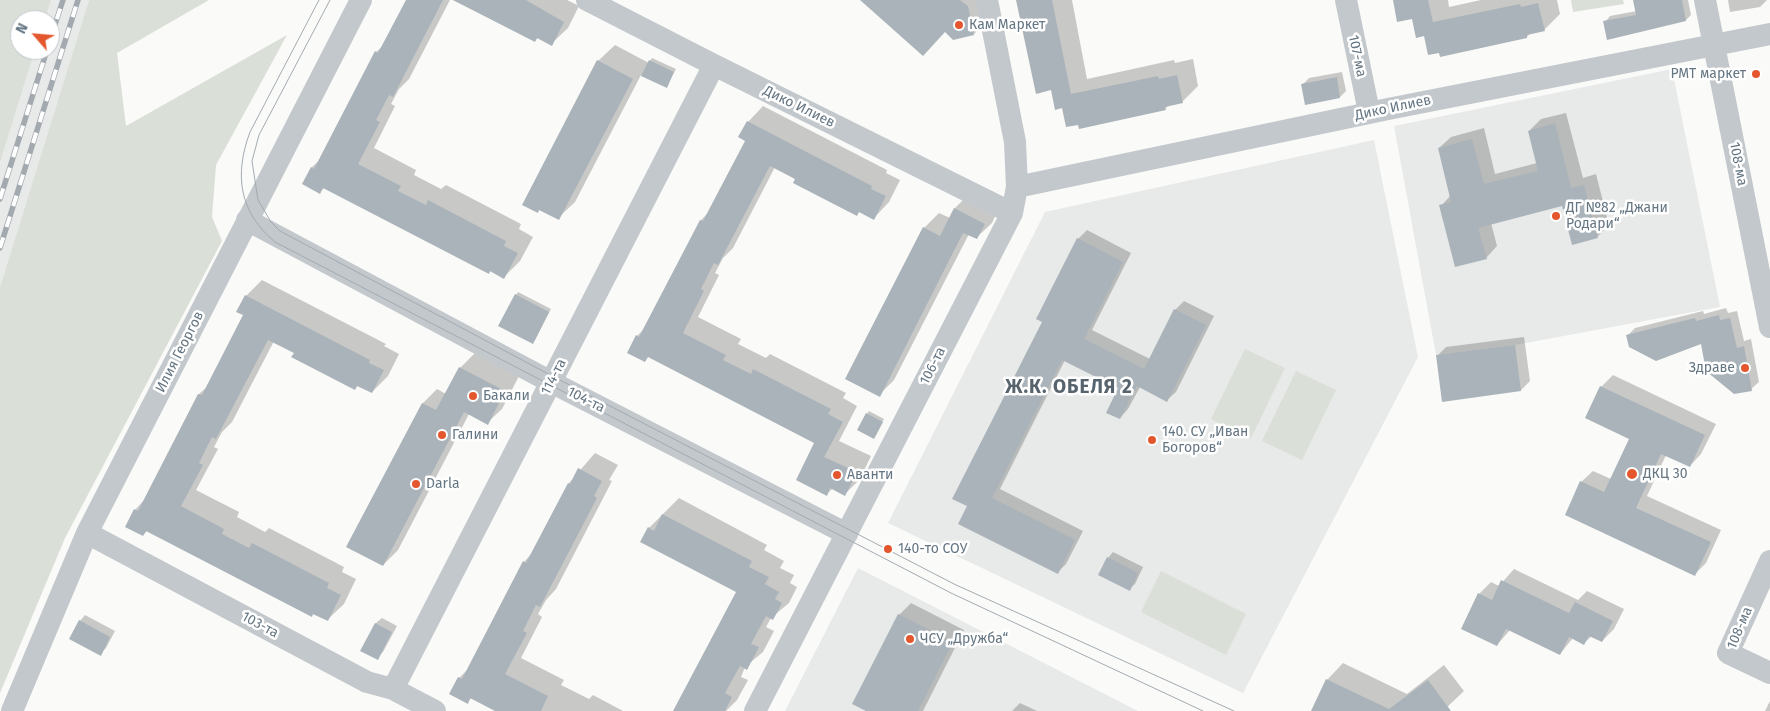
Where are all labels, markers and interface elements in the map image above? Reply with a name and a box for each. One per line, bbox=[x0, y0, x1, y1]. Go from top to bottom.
north arrow bbox=[10, 10, 60, 60]
place label: Кам Маркет bbox=[969, 17, 1045, 33]
marker: Кам Маркет bbox=[953, 19, 965, 31]
text: N bbox=[12, 20, 32, 36]
street label: 107-ма bbox=[1344, 33, 1370, 79]
place label: РМТ маркет bbox=[1671, 66, 1746, 82]
marker: РМТ маркет bbox=[1750, 68, 1762, 80]
street label: Дико Илиев bbox=[760, 82, 838, 132]
street label: Дико Илиев bbox=[1353, 92, 1433, 124]
street label: 108-ма bbox=[1726, 141, 1750, 187]
place label: ДГ №82 „Джани Родари“ bbox=[1566, 200, 1668, 232]
marker: ДГ №82 „Джани Родари“ bbox=[1550, 210, 1562, 222]
street label: Илия Георгов bbox=[152, 309, 208, 395]
street label: 106-та bbox=[916, 344, 950, 388]
street label: 114-та bbox=[538, 356, 570, 398]
place label: Здраве bbox=[1689, 360, 1735, 376]
marker: Здраве bbox=[1739, 362, 1751, 374]
district label: Ж.К. ОБЕЛЯ 2 bbox=[1004, 377, 1134, 399]
street label: 104-та bbox=[564, 383, 608, 417]
place label: Бакали bbox=[483, 388, 530, 404]
marker: Бакали bbox=[467, 390, 479, 402]
place label: 140. СУ „Иван Богоров“ bbox=[1162, 424, 1248, 457]
place label: Галини bbox=[452, 427, 498, 443]
marker: Галини bbox=[436, 429, 448, 441]
marker: 140. СУ „Иван Богоров“ bbox=[1146, 434, 1158, 446]
place label: ДКЦ 30 bbox=[1643, 466, 1688, 482]
place label: Аванти bbox=[847, 467, 893, 483]
marker: ДКЦ 30 bbox=[1625, 467, 1639, 481]
marker: Аванти bbox=[831, 469, 843, 481]
place label: Darla bbox=[426, 476, 460, 492]
marker: Darla bbox=[410, 478, 422, 490]
place label: 140-то СОУ bbox=[898, 541, 967, 557]
marker: 140-то СОУ bbox=[882, 543, 894, 555]
street label: 108-ма bbox=[1724, 604, 1756, 652]
street label: 103-та bbox=[239, 608, 281, 642]
place label: ЧСУ „Дружба“ bbox=[920, 631, 1008, 647]
marker: ЧСУ „Дружба“ bbox=[904, 633, 916, 645]

